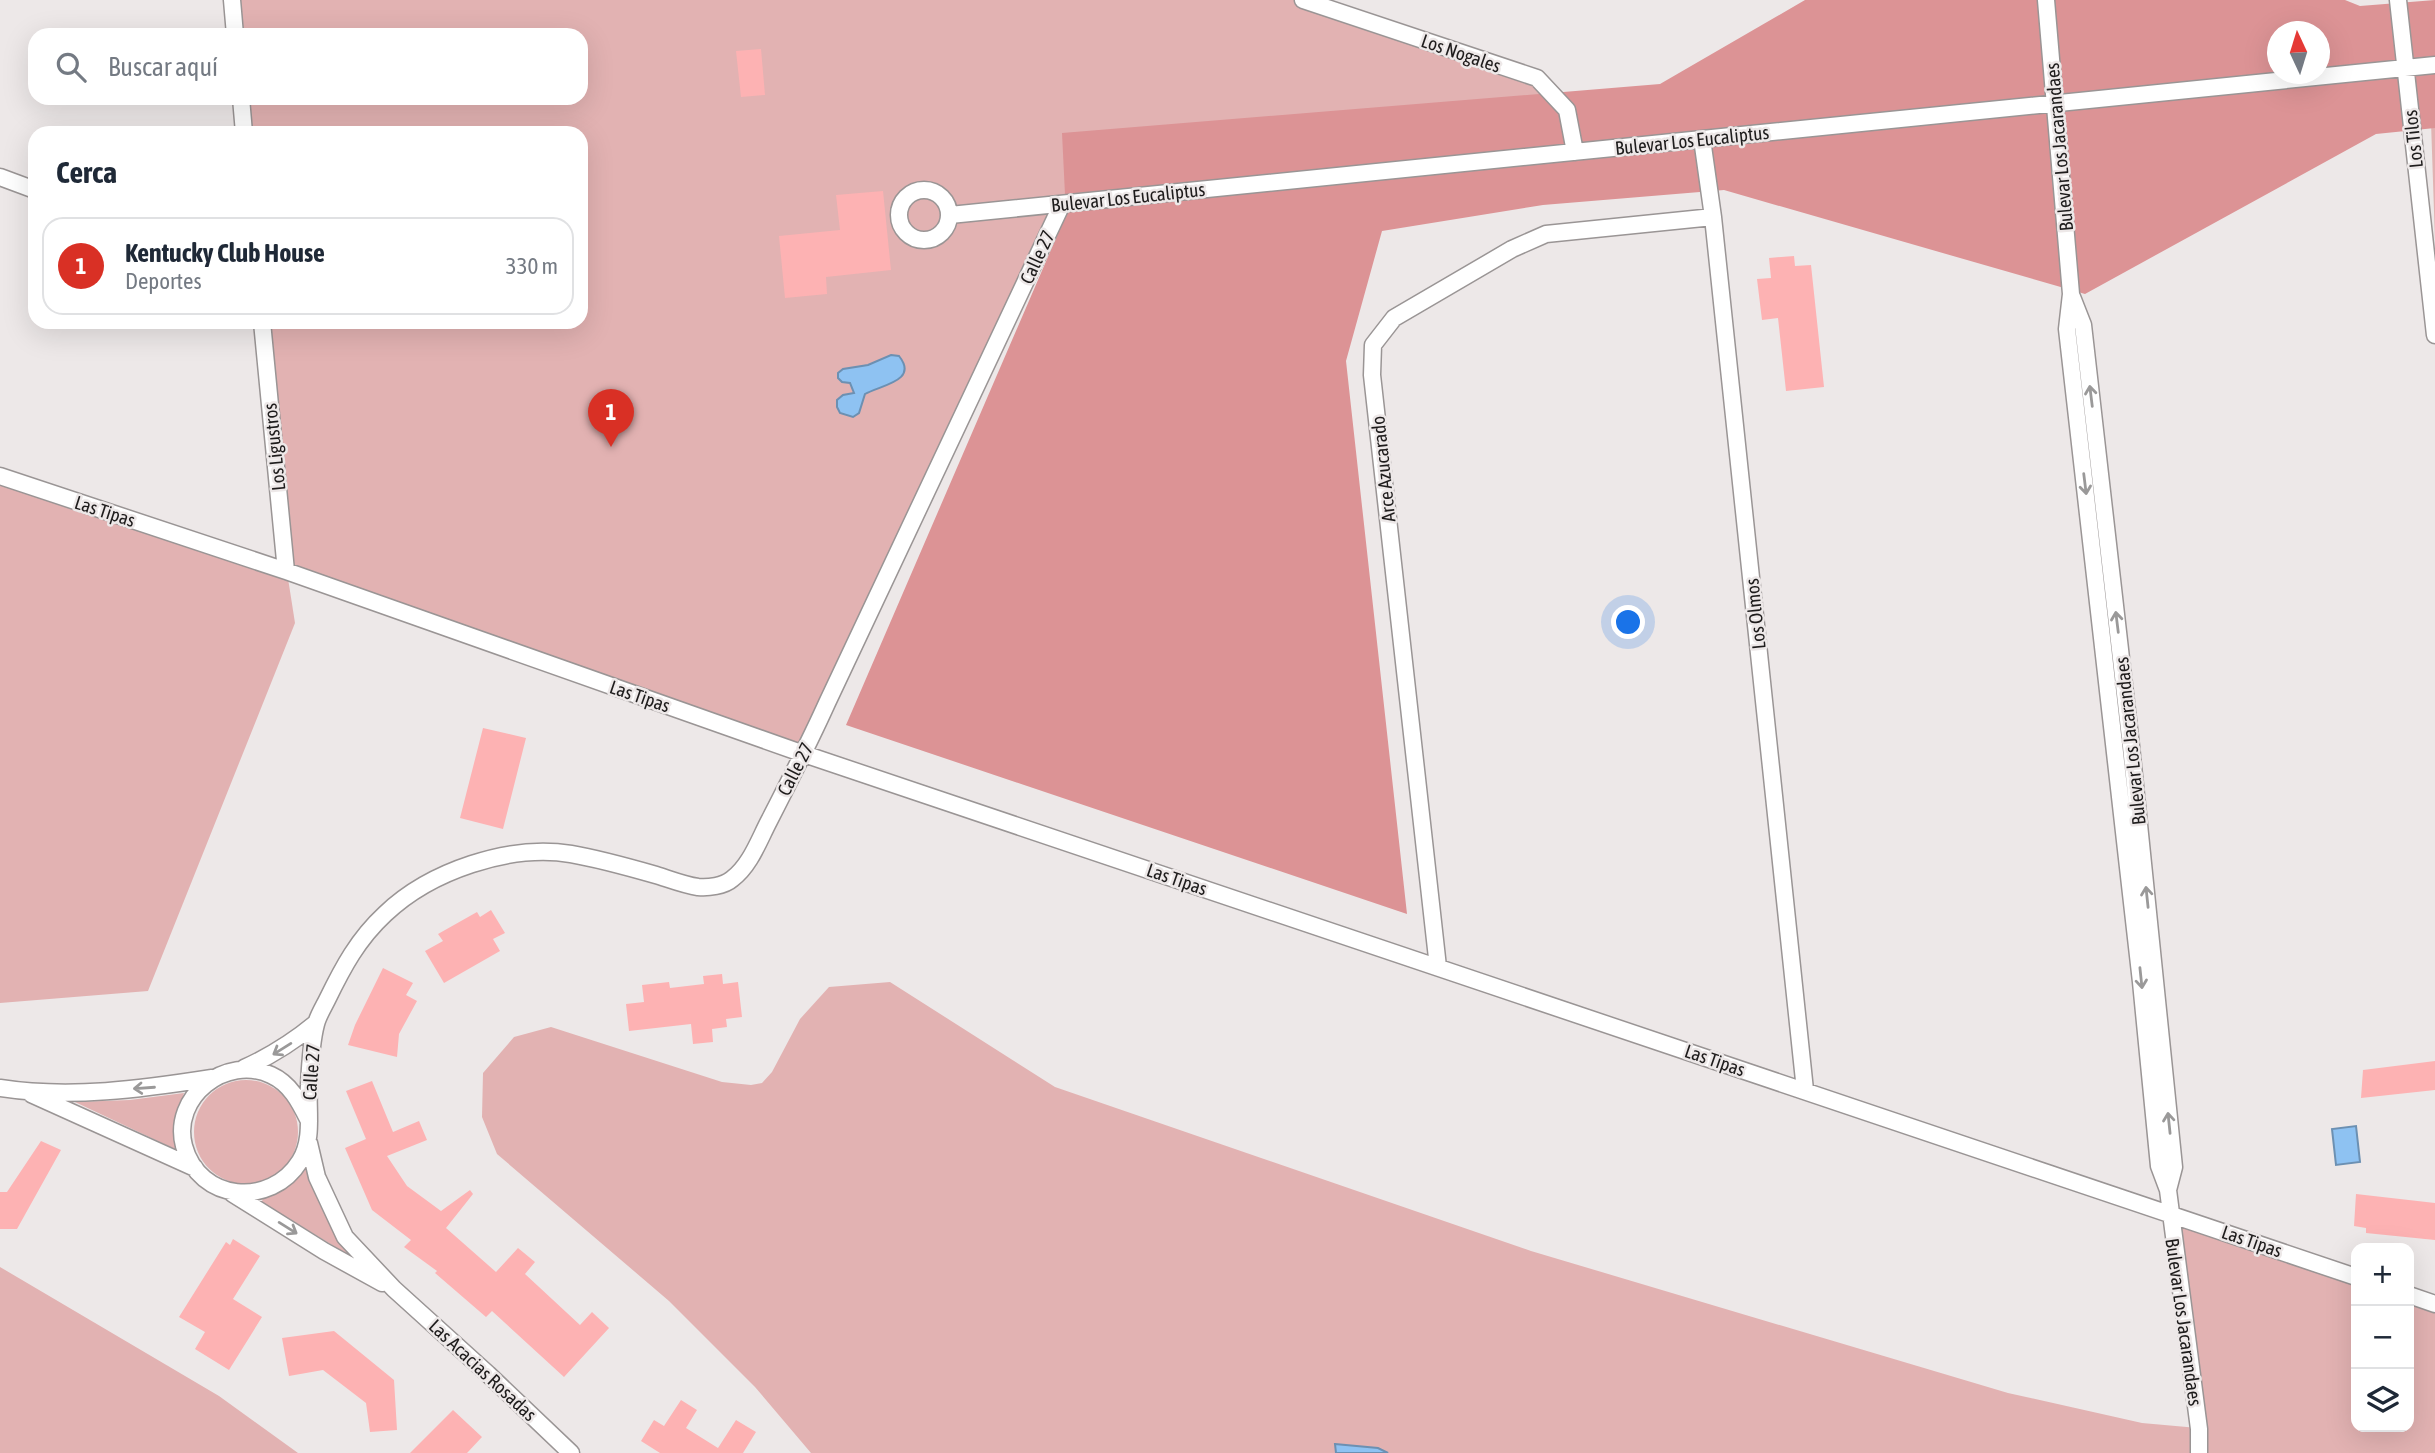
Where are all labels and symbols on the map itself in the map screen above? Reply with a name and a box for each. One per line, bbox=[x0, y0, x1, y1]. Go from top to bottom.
north arrow bbox=[2267, 21, 2330, 84]
street label: Los Nogales bbox=[1418, 29, 1504, 77]
street label: Bulevar Los Jacarandaes bbox=[2041, 62, 2077, 232]
street label: Los Tilos bbox=[2399, 109, 2427, 169]
street label: Bulevar Los Eucaliptus bbox=[1614, 121, 1770, 159]
street label: Bulevar Los Eucaliptus bbox=[1050, 178, 1206, 216]
street label: Calle 27 bbox=[1015, 227, 1059, 287]
one-way arrow bbox=[2085, 385, 2098, 408]
pin: 1 bbox=[588, 389, 634, 447]
street label: Los Ligustros bbox=[258, 402, 290, 492]
street label: Arce Azucarado bbox=[1366, 415, 1399, 523]
one-way arrow bbox=[2079, 472, 2092, 495]
street label: Las Tipas bbox=[72, 491, 138, 531]
street label: Los Olmos bbox=[1740, 577, 1770, 650]
your location bbox=[1611, 605, 1645, 639]
one-way arrow bbox=[2110, 611, 2123, 634]
street label: Bulevar Los Jacarandaes bbox=[2110, 656, 2150, 826]
street label: Las Tipas bbox=[607, 675, 673, 717]
street label: Calle 27 bbox=[772, 739, 818, 799]
street label: Las Tipas bbox=[1144, 858, 1210, 900]
one-way arrow bbox=[2140, 886, 2153, 908]
one-way arrow bbox=[2135, 966, 2148, 989]
street label: Las Tipas bbox=[1682, 1039, 1748, 1081]
one-way arrow bbox=[272, 1042, 292, 1056]
street label: Calle 27 bbox=[298, 1043, 324, 1101]
one-way arrow bbox=[133, 1082, 156, 1095]
one-way arrow bbox=[2163, 1112, 2176, 1135]
street label: Las Tipas bbox=[2219, 1220, 2285, 1262]
one-way arrow bbox=[278, 1222, 298, 1236]
street label: Bulevar Los Jacarandaes bbox=[2161, 1237, 2207, 1407]
street label: Las Acacias Rosadas bbox=[425, 1315, 541, 1426]

